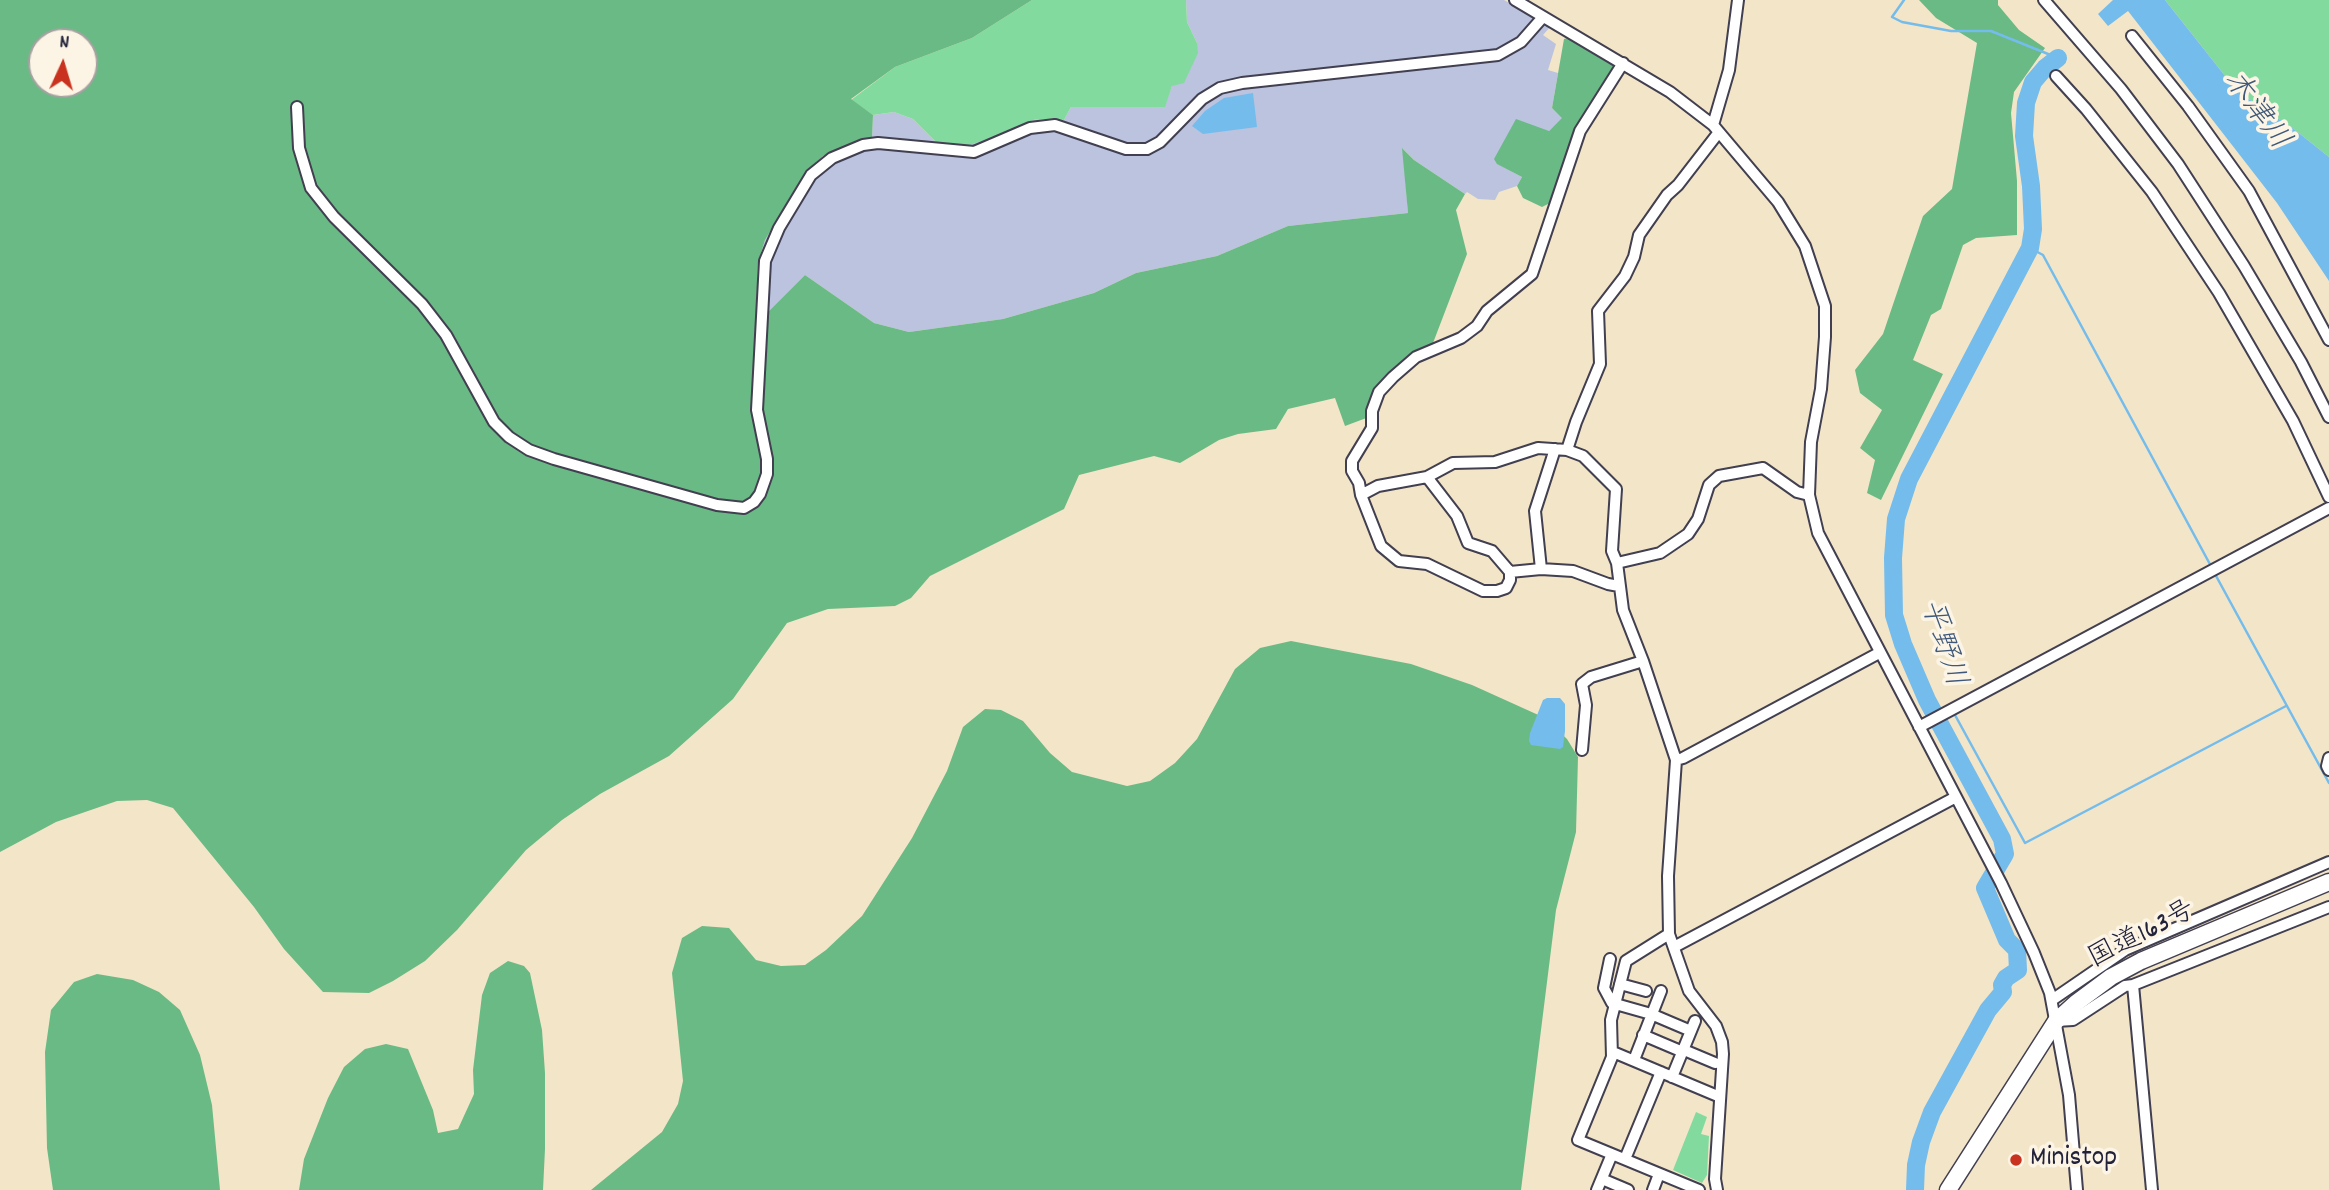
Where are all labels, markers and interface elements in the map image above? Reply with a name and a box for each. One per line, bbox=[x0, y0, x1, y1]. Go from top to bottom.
north arrow bbox=[28, 28, 98, 98]
text: N bbox=[59, 30, 70, 57]
water label: 木津川 bbox=[2213, 65, 2295, 159]
water label: 平野川 bbox=[1909, 596, 1971, 692]
street label: 国道163号 bbox=[2084, 896, 2202, 978]
place label: Ministop bbox=[2030, 1143, 2117, 1177]
marker: Ministop bbox=[2008, 1152, 2024, 1168]

